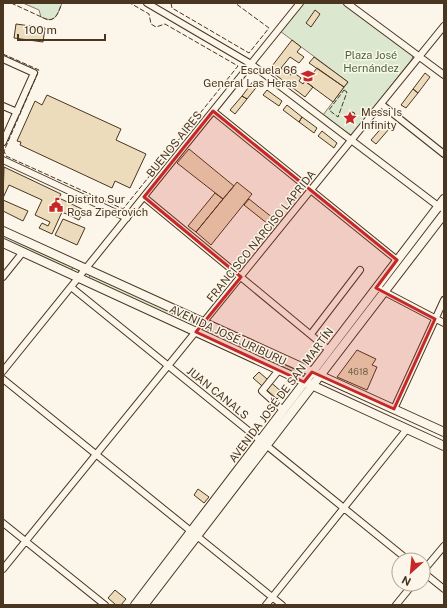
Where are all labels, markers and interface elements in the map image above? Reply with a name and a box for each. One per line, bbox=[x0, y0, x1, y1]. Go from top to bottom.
scale bar bbox=[18, 16, 105, 42]
text: 100 m bbox=[24, 23, 57, 37]
park label: Plaza José Hernández bbox=[343, 49, 399, 74]
place label: Escuela 66 General Las Heras bbox=[203, 64, 297, 89]
school or university icon: Escuela 66 General Las Heras bbox=[300, 68, 316, 84]
place label: Messi Is Infinity bbox=[361, 106, 402, 131]
street label: BUENOS AIRES bbox=[144, 109, 204, 179]
place icon: Messi Is Infinity bbox=[342, 110, 358, 126]
street label: FRANCISCO NARCISO LAPRIDA bbox=[204, 168, 318, 304]
place label: Distrito Sur Rosa Ziperovich bbox=[67, 193, 148, 218]
public building icon: Distrito Sur Rosa Ziperovich bbox=[48, 197, 64, 213]
street label: AVENIDA JOSÉ URIBURU bbox=[168, 302, 289, 367]
street label: AVENIDA JOSÉ DE SAN MARTÍN bbox=[226, 325, 335, 465]
street label: JUAN CANALS bbox=[185, 365, 251, 421]
house number: 4618 bbox=[348, 366, 369, 377]
north arrow bbox=[391, 552, 431, 592]
text: N bbox=[400, 574, 413, 588]

